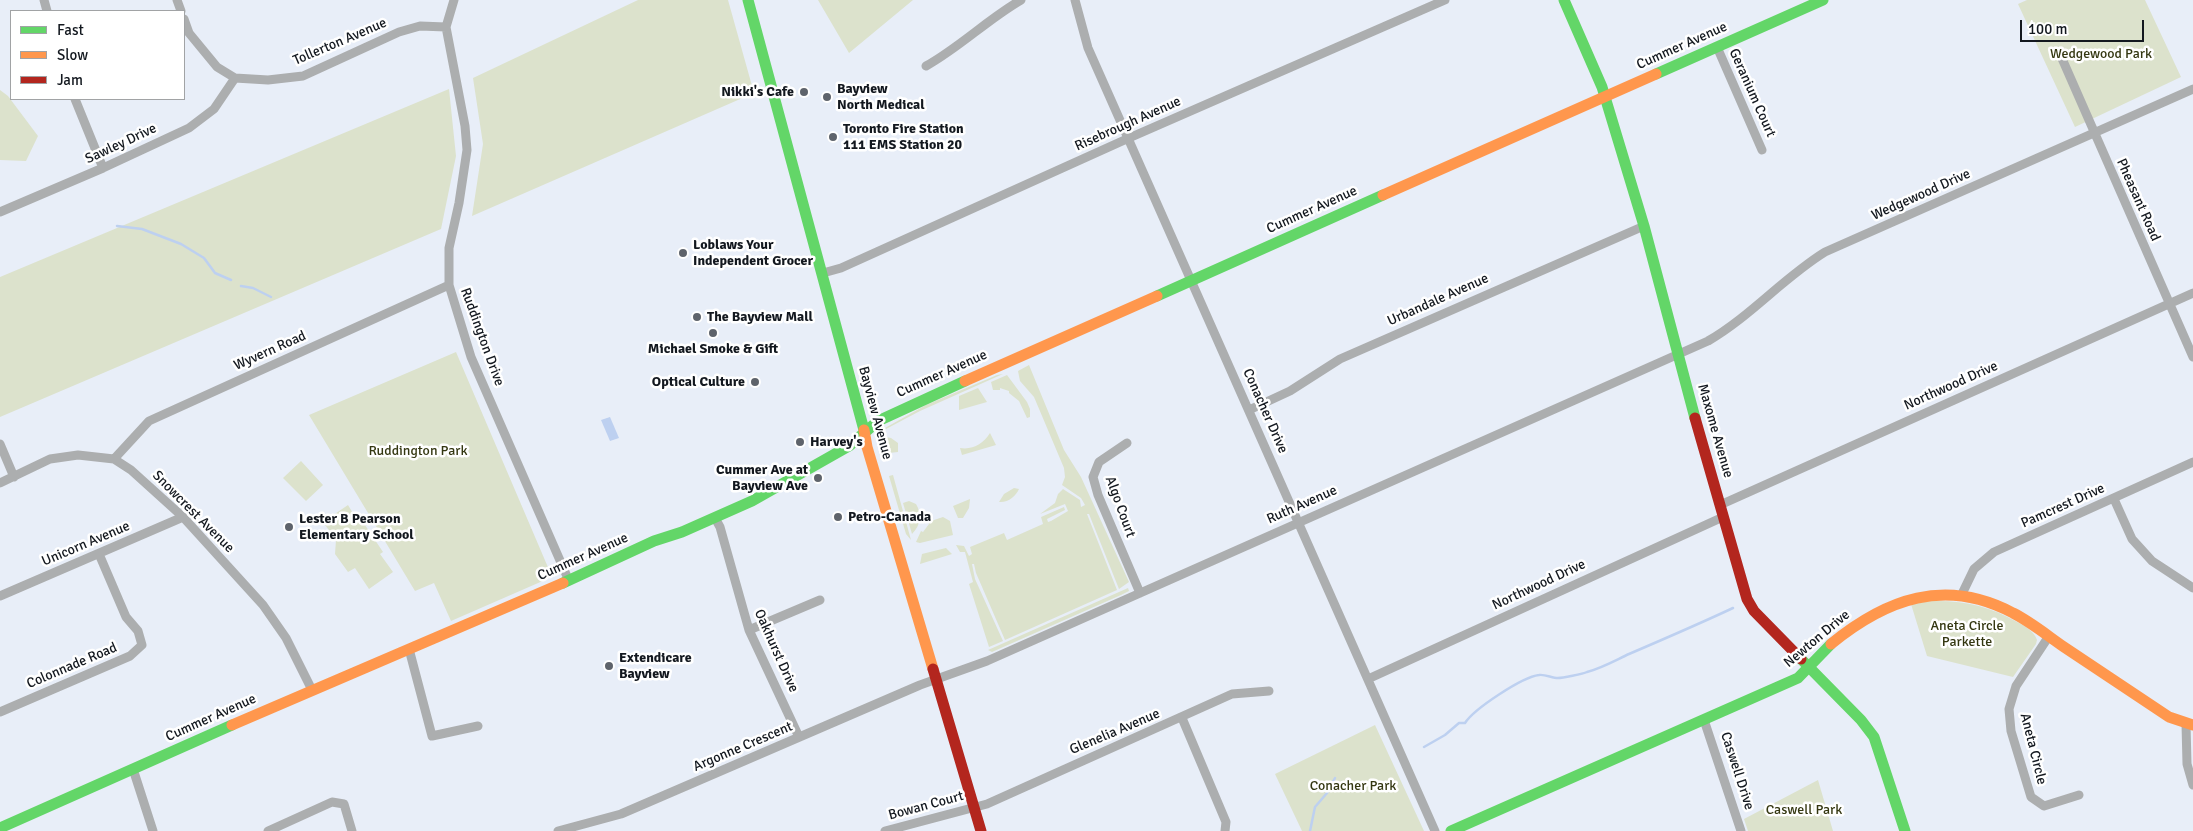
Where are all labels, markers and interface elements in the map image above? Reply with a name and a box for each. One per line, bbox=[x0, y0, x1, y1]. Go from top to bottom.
legend bbox=[10, 10, 185, 100]
scale bar bbox=[2023, 10, 2147, 42]
street label: Tollerton Avenue bbox=[291, 15, 389, 69]
street label: Cummer Avenue bbox=[1634, 19, 1730, 73]
text: 100 m bbox=[2028, 20, 2068, 38]
text: Fast bbox=[57, 21, 84, 39]
text: Slow bbox=[57, 46, 88, 64]
street label: Geranium Court bbox=[1725, 46, 1779, 140]
park label: Wedgewood Park bbox=[2050, 46, 2152, 62]
text: Jam bbox=[57, 71, 83, 89]
place label: Bayview North Medical bbox=[837, 81, 925, 114]
place label: Nikki's Cafe bbox=[721, 84, 794, 100]
marker: Nikki's Cafe bbox=[798, 86, 810, 98]
marker: Bayview North Medical bbox=[821, 91, 833, 103]
street label: Risebrough Avenue bbox=[1072, 93, 1184, 155]
street label: Sawley Drive bbox=[83, 120, 159, 168]
place label: Toronto Fire Station 111 EMS Station 20 bbox=[843, 121, 964, 154]
marker: Toronto Fire Station 111 EMS Station 20 bbox=[827, 131, 839, 143]
street label: Pheasant Road bbox=[2112, 156, 2164, 244]
street label: Wedgewood Drive bbox=[1869, 166, 1973, 224]
street label: Cummer Avenue bbox=[1264, 183, 1360, 237]
place label: Loblaws Your Independent Grocer bbox=[693, 237, 813, 270]
marker: Loblaws Your Independent Grocer bbox=[677, 247, 689, 259]
street label: Urbandale Avenue bbox=[1385, 270, 1491, 330]
street label: Ruddington Drive bbox=[456, 286, 508, 388]
place label: The Bayview Mall bbox=[707, 309, 813, 325]
marker: The Bayview Mall bbox=[691, 311, 703, 323]
marker: Michael Smoke & Gift bbox=[707, 327, 719, 339]
street label: Wyvern Road bbox=[231, 328, 309, 374]
place label: Michael Smoke & Gift bbox=[648, 341, 778, 357]
street label: Cummer Avenue bbox=[894, 347, 990, 401]
street label: Northwood Drive bbox=[1902, 358, 2000, 414]
street label: Bayview Avenue bbox=[854, 365, 896, 461]
street label: Conacher Drive bbox=[1239, 366, 1291, 456]
place label: Optical Culture bbox=[652, 374, 745, 390]
marker: Optical Culture bbox=[749, 376, 761, 388]
street label: Maxome Avenue bbox=[1694, 382, 1736, 480]
place label: Harvey's bbox=[810, 434, 863, 450]
marker: Harvey's bbox=[794, 436, 806, 448]
park label: Ruddington Park bbox=[368, 443, 468, 459]
place label: Cummer Ave at Bayview Ave bbox=[716, 462, 808, 494]
street label: Snowcrest Avenue bbox=[149, 468, 237, 556]
marker: Cummer Ave at Bayview Ave bbox=[812, 472, 824, 484]
street label: Algo Court bbox=[1101, 474, 1139, 540]
street label: Pamcrest Drive bbox=[2019, 480, 2107, 532]
street label: Ruth Avenue bbox=[1264, 482, 1340, 528]
place label: Petro-Canada bbox=[848, 509, 931, 525]
place label: Lester B Pearson Elementary School bbox=[299, 511, 414, 544]
marker: Petro-Canada bbox=[832, 511, 844, 523]
street label: Unicorn Avenue bbox=[39, 518, 133, 570]
marker: Lester B Pearson Elementary School bbox=[283, 521, 295, 533]
street label: Cummer Avenue bbox=[535, 530, 631, 584]
street label: Northwood Drive bbox=[1490, 556, 1588, 614]
street label: Oakhurst Drive bbox=[750, 607, 802, 695]
street label: Newton Drive bbox=[1781, 607, 1853, 671]
park label: Aneta Circle Parkette bbox=[1931, 618, 2003, 650]
street label: Colonnade Road bbox=[24, 639, 120, 693]
place label: Extendicare Bayview bbox=[619, 650, 692, 682]
marker: Extendicare Bayview bbox=[603, 660, 615, 672]
street label: Cummer Avenue bbox=[163, 691, 259, 745]
street label: Glenelia Avenue bbox=[1067, 705, 1163, 759]
street label: Aneta Circle bbox=[2016, 712, 2050, 786]
street label: Argonne Crescent bbox=[691, 719, 795, 775]
street label: Caswell Drive bbox=[1716, 730, 1758, 812]
park label: Conacher Park bbox=[1310, 778, 1396, 794]
street label: Bowan Court bbox=[887, 788, 965, 824]
park label: Caswell Park bbox=[1766, 802, 1842, 818]

